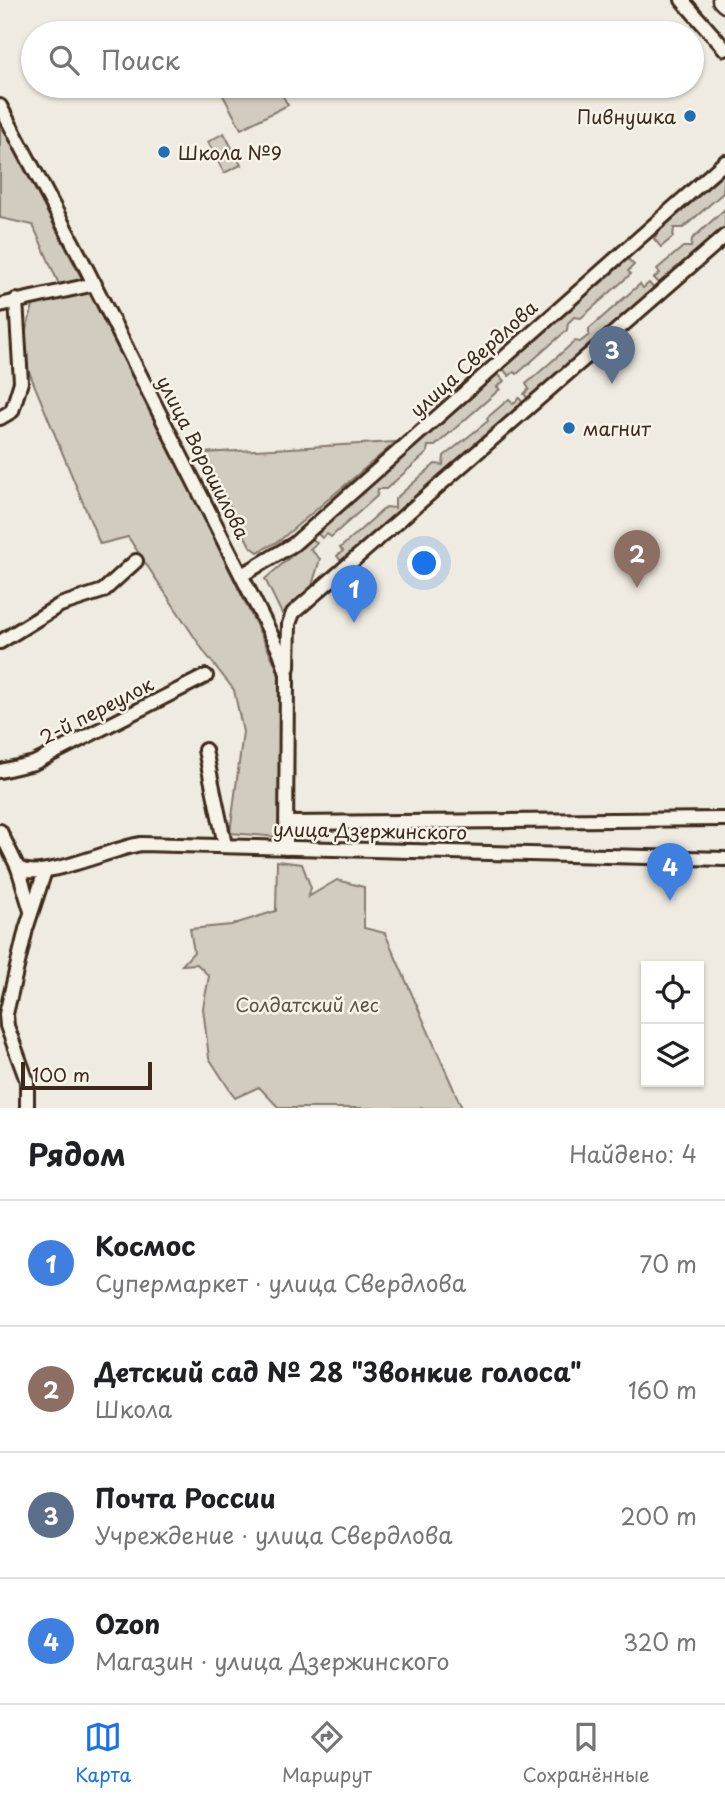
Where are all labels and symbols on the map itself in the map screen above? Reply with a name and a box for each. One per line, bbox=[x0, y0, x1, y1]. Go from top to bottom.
place label: Пивнушка bbox=[577, 102, 676, 130]
marker: Пивнушка bbox=[682, 108, 698, 124]
place label: Школа №9 bbox=[178, 138, 282, 166]
marker: Школа №9 bbox=[156, 144, 172, 160]
street label: улица Свердлова bbox=[403, 293, 543, 423]
pin: 3 bbox=[589, 326, 635, 384]
street label: улица Ворошилова bbox=[151, 370, 257, 544]
place label: магнит bbox=[583, 414, 651, 442]
marker: магнит bbox=[561, 420, 577, 436]
pin: 2 bbox=[614, 530, 660, 588]
your location bbox=[407, 546, 441, 580]
pin: 1 bbox=[331, 565, 377, 623]
street label: 2-й переулок bbox=[34, 669, 158, 751]
street label: улица Дзержинского bbox=[273, 814, 467, 846]
pin: 4 bbox=[647, 843, 693, 901]
park label: Солдатский лес bbox=[235, 990, 379, 1018]
scale bar bbox=[21, 1059, 152, 1091]

